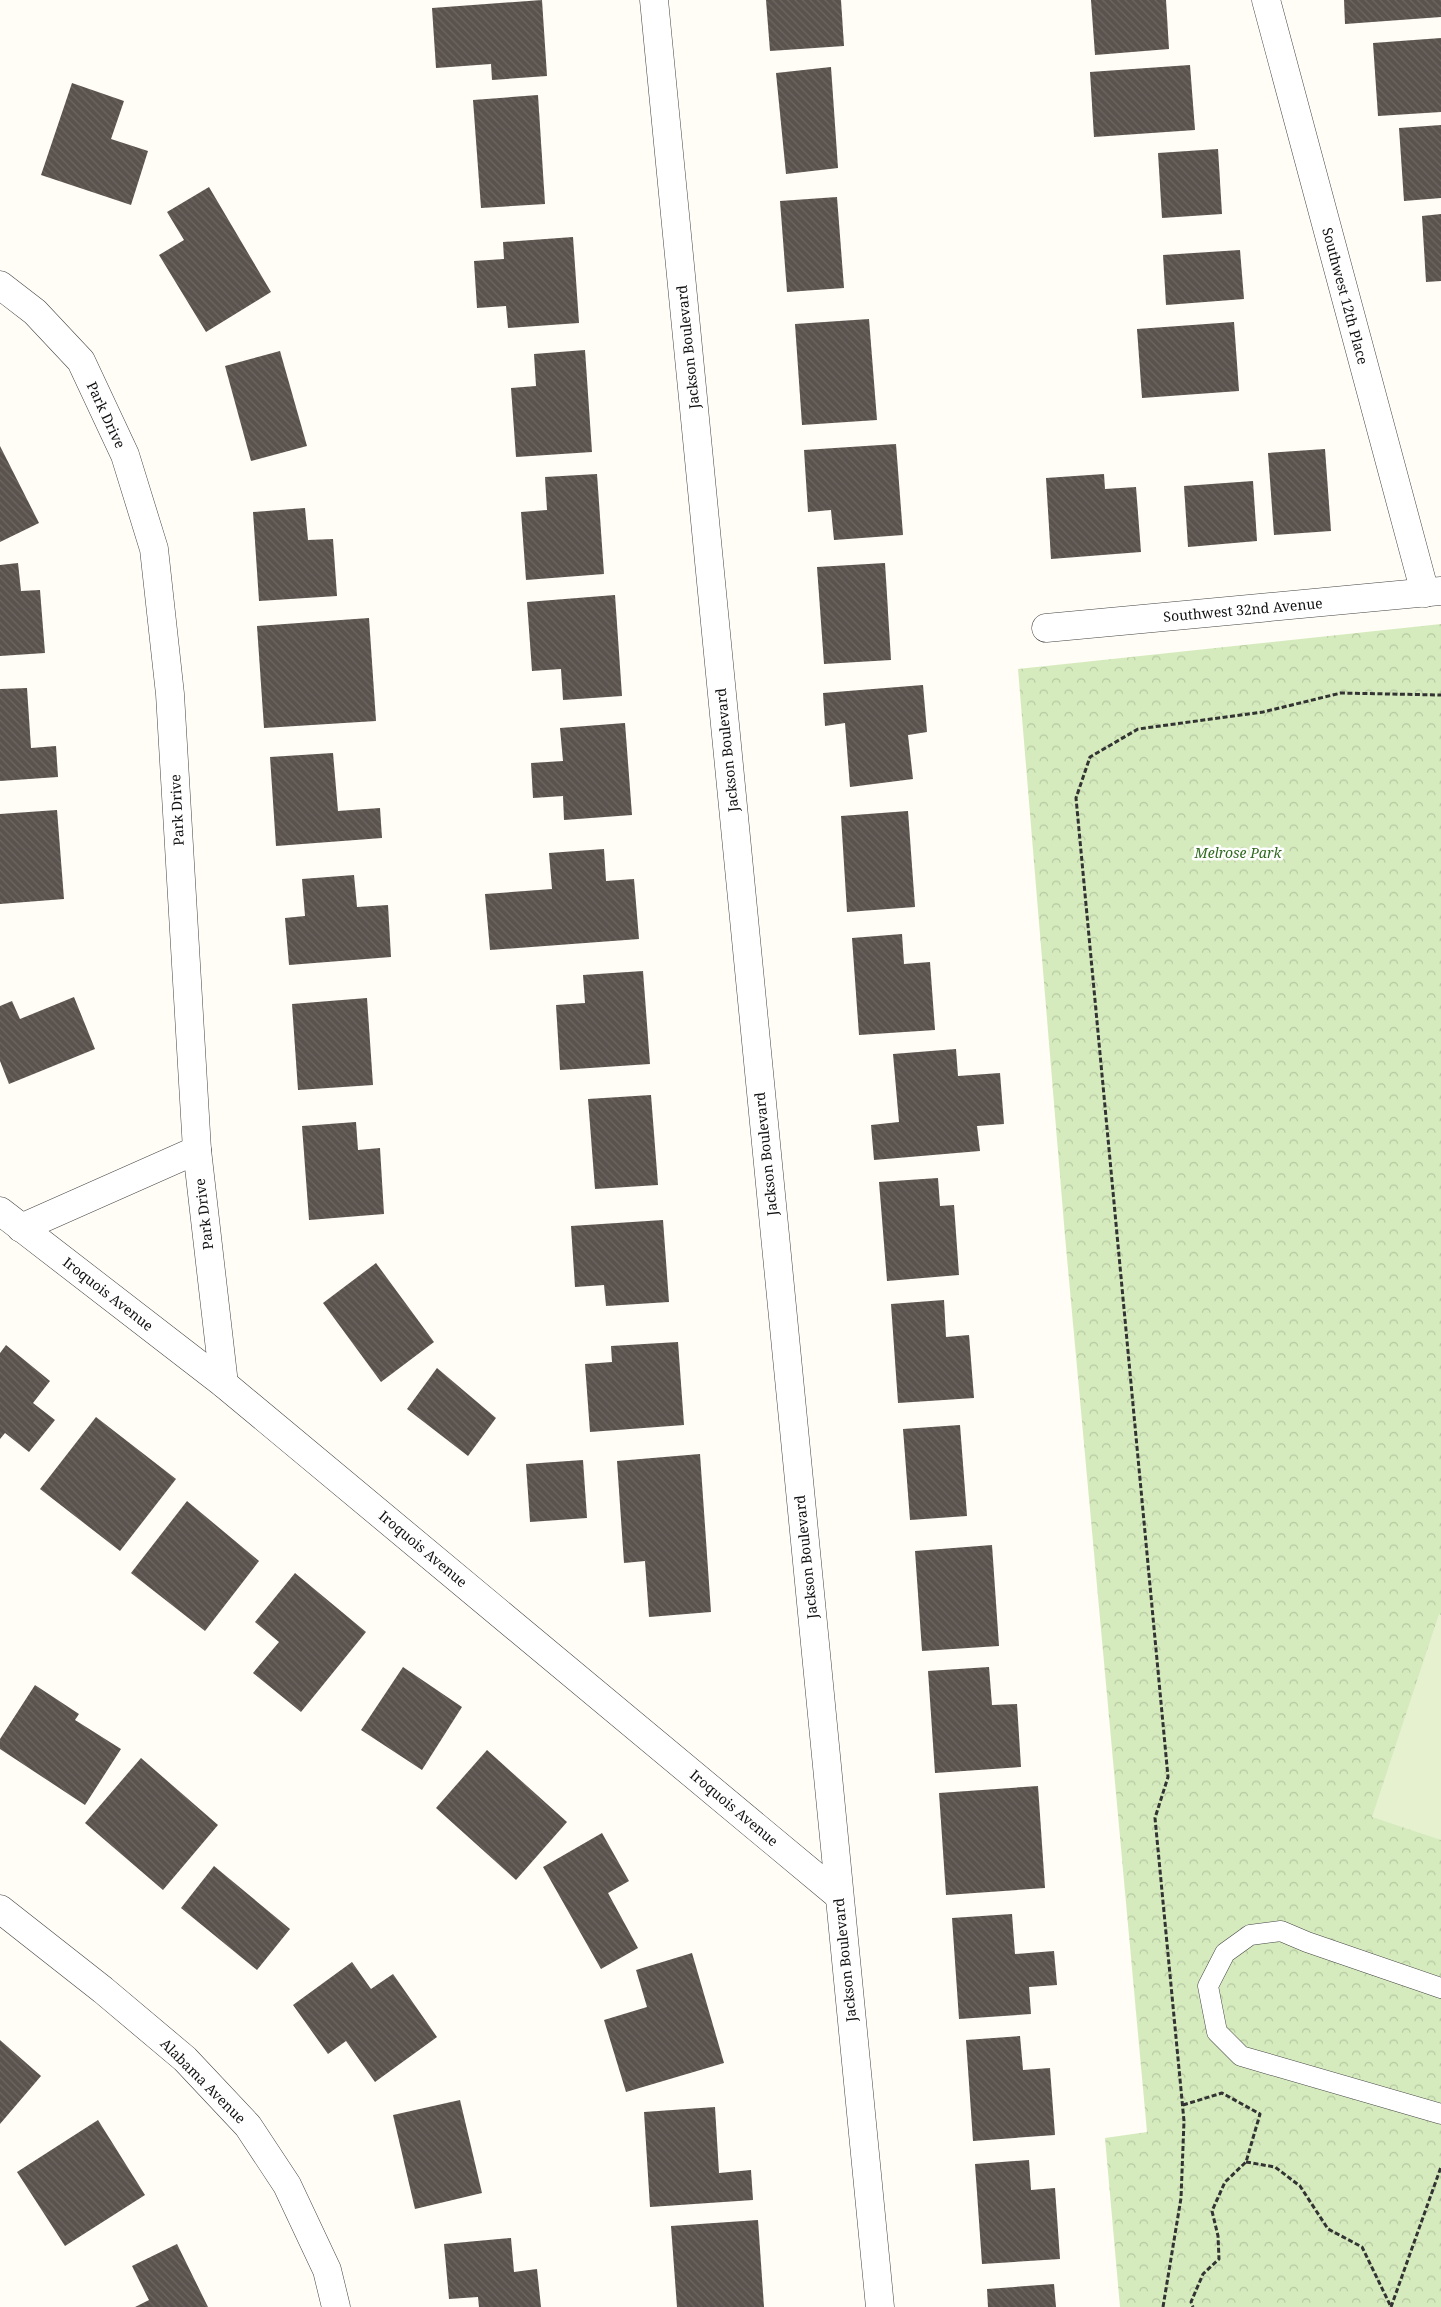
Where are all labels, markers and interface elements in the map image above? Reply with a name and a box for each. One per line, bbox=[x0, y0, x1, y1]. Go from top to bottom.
street label: Southwest 12th Place bbox=[1318, 225, 1373, 366]
street label: Jackson Boulevard bbox=[672, 284, 704, 411]
street label: Park Drive bbox=[83, 378, 130, 451]
street label: Southwest 32nd Avenue bbox=[1163, 593, 1323, 626]
street label: Jackson Boulevard bbox=[711, 687, 743, 814]
street label: Park Drive bbox=[165, 774, 188, 846]
park label: Melrose Park bbox=[1194, 843, 1282, 862]
street label: Jackson Boulevard bbox=[750, 1091, 782, 1218]
street label: Park Drive bbox=[190, 1177, 217, 1251]
street label: Iroquois Avenue bbox=[59, 1252, 157, 1335]
street label: Jackson Boulevard bbox=[790, 1494, 822, 1621]
street label: Iroquois Avenue bbox=[375, 1506, 472, 1591]
street label: Iroquois Avenue bbox=[686, 1765, 783, 1850]
street label: Jackson Boulevard bbox=[829, 1897, 861, 2024]
street label: Alabama Avenue bbox=[157, 2034, 250, 2127]

